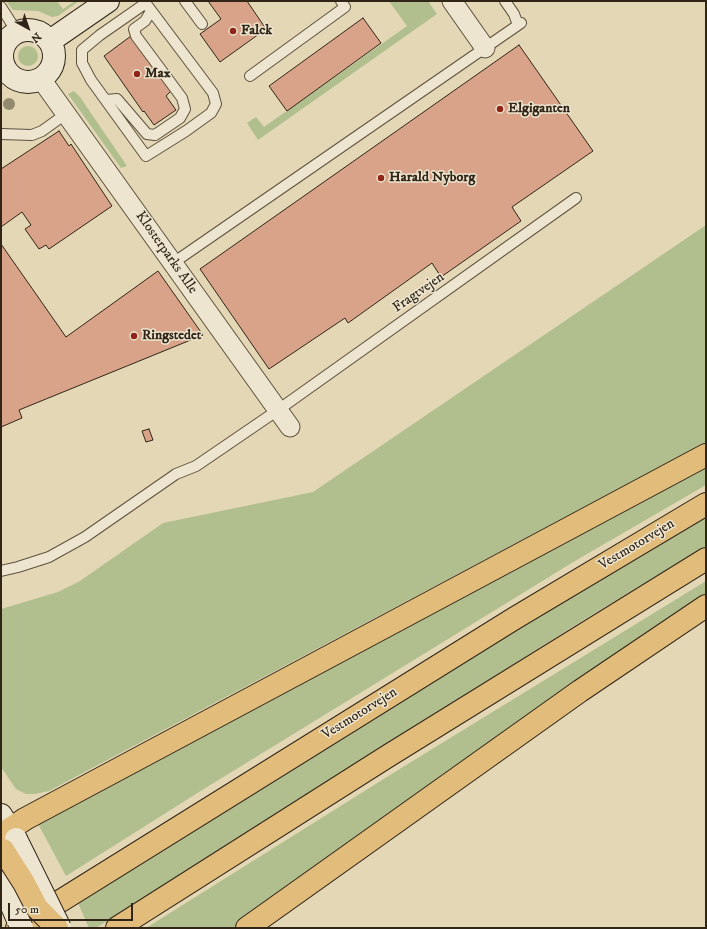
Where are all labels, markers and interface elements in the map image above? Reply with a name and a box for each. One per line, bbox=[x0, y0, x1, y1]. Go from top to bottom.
north arrow bbox=[8, 8, 48, 48]
place label: Falck bbox=[241, 23, 272, 39]
marker: Falck bbox=[228, 26, 238, 36]
text: N bbox=[28, 29, 44, 45]
place label: Max bbox=[145, 66, 171, 82]
marker: Max bbox=[132, 69, 142, 79]
place label: Elgiganten bbox=[508, 101, 570, 117]
marker: Elgiganten bbox=[495, 104, 505, 114]
place label: Harald Nyborg bbox=[389, 170, 475, 186]
marker: Harald Nyborg bbox=[376, 173, 386, 183]
street label: Klosterparks Alle bbox=[131, 209, 201, 297]
street label: Fragtvejen bbox=[390, 269, 448, 317]
place label: Ringstedet bbox=[142, 328, 201, 344]
marker: Ringstedet bbox=[129, 331, 139, 341]
street label: Vestmotorvejen bbox=[596, 516, 678, 574]
street label: Vestmotorvejen bbox=[319, 684, 401, 744]
scale bar bbox=[10, 895, 135, 921]
text: 50 m bbox=[15, 902, 39, 917]

